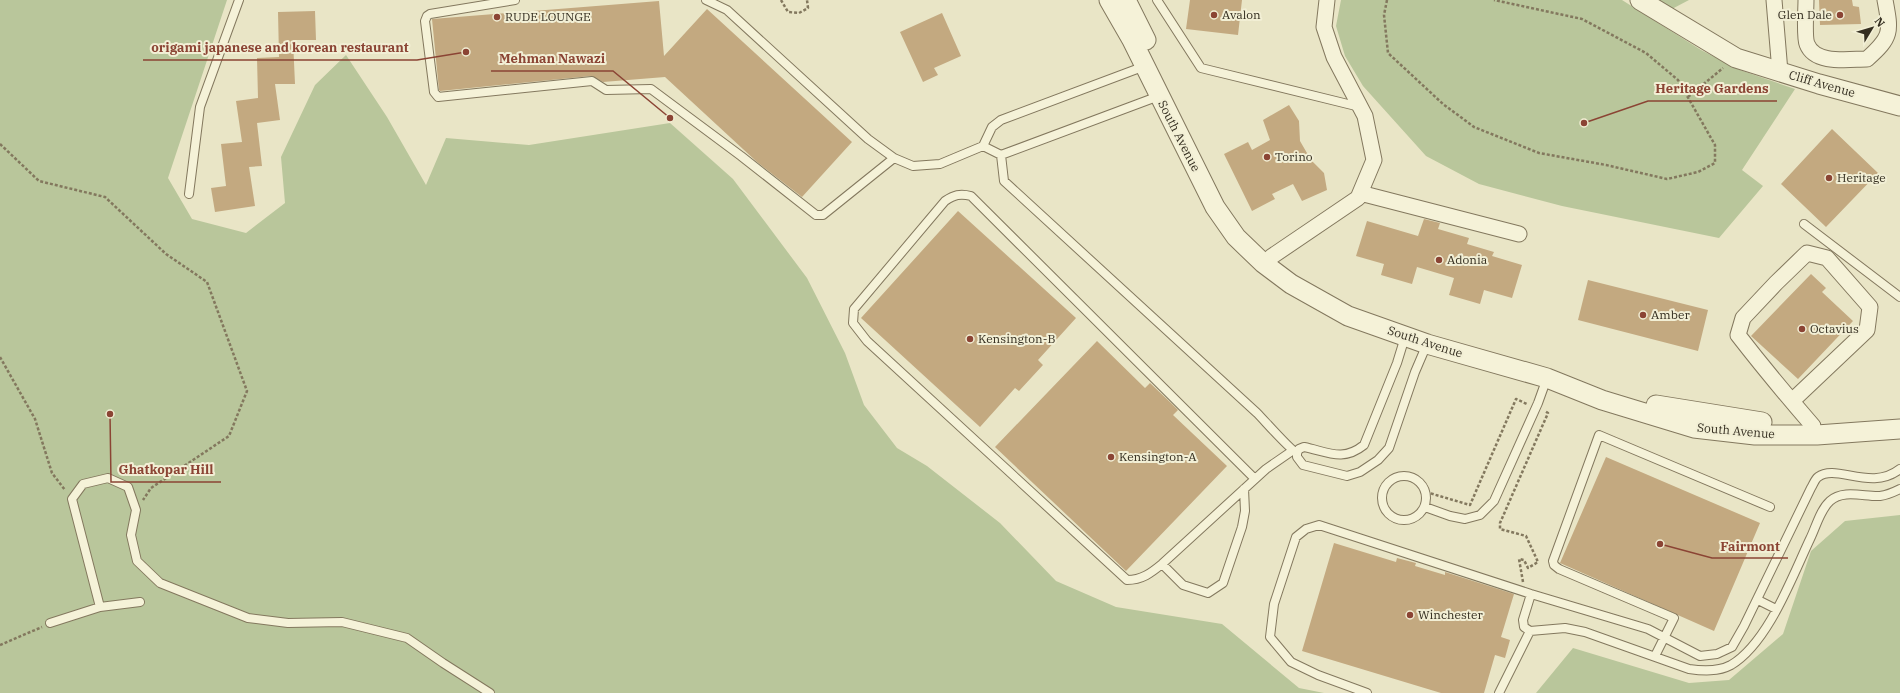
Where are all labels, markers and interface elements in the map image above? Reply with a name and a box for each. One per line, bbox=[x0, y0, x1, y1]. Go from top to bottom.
place label: Avalon bbox=[1222, 7, 1261, 22]
place label: Glen Dale bbox=[1778, 7, 1832, 22]
north arrow bbox=[1852, 8, 1892, 48]
place label: RUDE LOUNGE bbox=[505, 9, 591, 24]
marker: Avalon bbox=[1209, 10, 1219, 20]
marker: Glen Dale bbox=[1835, 10, 1845, 20]
marker: RUDE LOUNGE bbox=[492, 12, 502, 22]
text: N bbox=[1872, 14, 1888, 30]
callout: origami japanese and korean restaurant bbox=[143, 35, 417, 60]
text: origami japanese and korean restaurant bbox=[151, 39, 409, 56]
callout: Mehman Nawazi bbox=[491, 46, 613, 71]
text: Mehman Nawazi bbox=[499, 50, 606, 67]
street label: Cliff Avenue bbox=[1787, 67, 1857, 100]
callout: Heritage Gardens bbox=[1648, 76, 1777, 101]
text: Heritage Gardens bbox=[1655, 80, 1769, 97]
street label: South Avenue bbox=[1155, 98, 1204, 174]
place label: Torino bbox=[1275, 149, 1313, 164]
marker: Torino bbox=[1262, 152, 1272, 162]
place label: Heritage bbox=[1837, 170, 1886, 185]
marker: Heritage bbox=[1824, 173, 1834, 183]
place label: Adonia bbox=[1447, 252, 1488, 267]
marker: Adonia bbox=[1434, 255, 1444, 265]
place label: Amber bbox=[1651, 307, 1690, 322]
marker: Amber bbox=[1638, 310, 1648, 320]
place label: Octavius bbox=[1810, 321, 1859, 336]
street label: South Avenue bbox=[1386, 322, 1465, 361]
marker: Octavius bbox=[1797, 324, 1807, 334]
place label: Kensington-B bbox=[978, 331, 1056, 346]
marker: Kensington-B bbox=[965, 334, 975, 344]
street label: South Avenue bbox=[1697, 420, 1776, 441]
place label: Kensington-A bbox=[1119, 449, 1197, 464]
marker: Kensington-A bbox=[1106, 452, 1116, 462]
callout: Ghatkopar Hill bbox=[111, 457, 221, 482]
text: Ghatkopar Hill bbox=[119, 461, 213, 478]
callout: Fairmont bbox=[1712, 533, 1788, 558]
text: Fairmont bbox=[1720, 538, 1780, 555]
place label: Winchester bbox=[1418, 607, 1483, 622]
marker: Winchester bbox=[1405, 610, 1415, 620]

